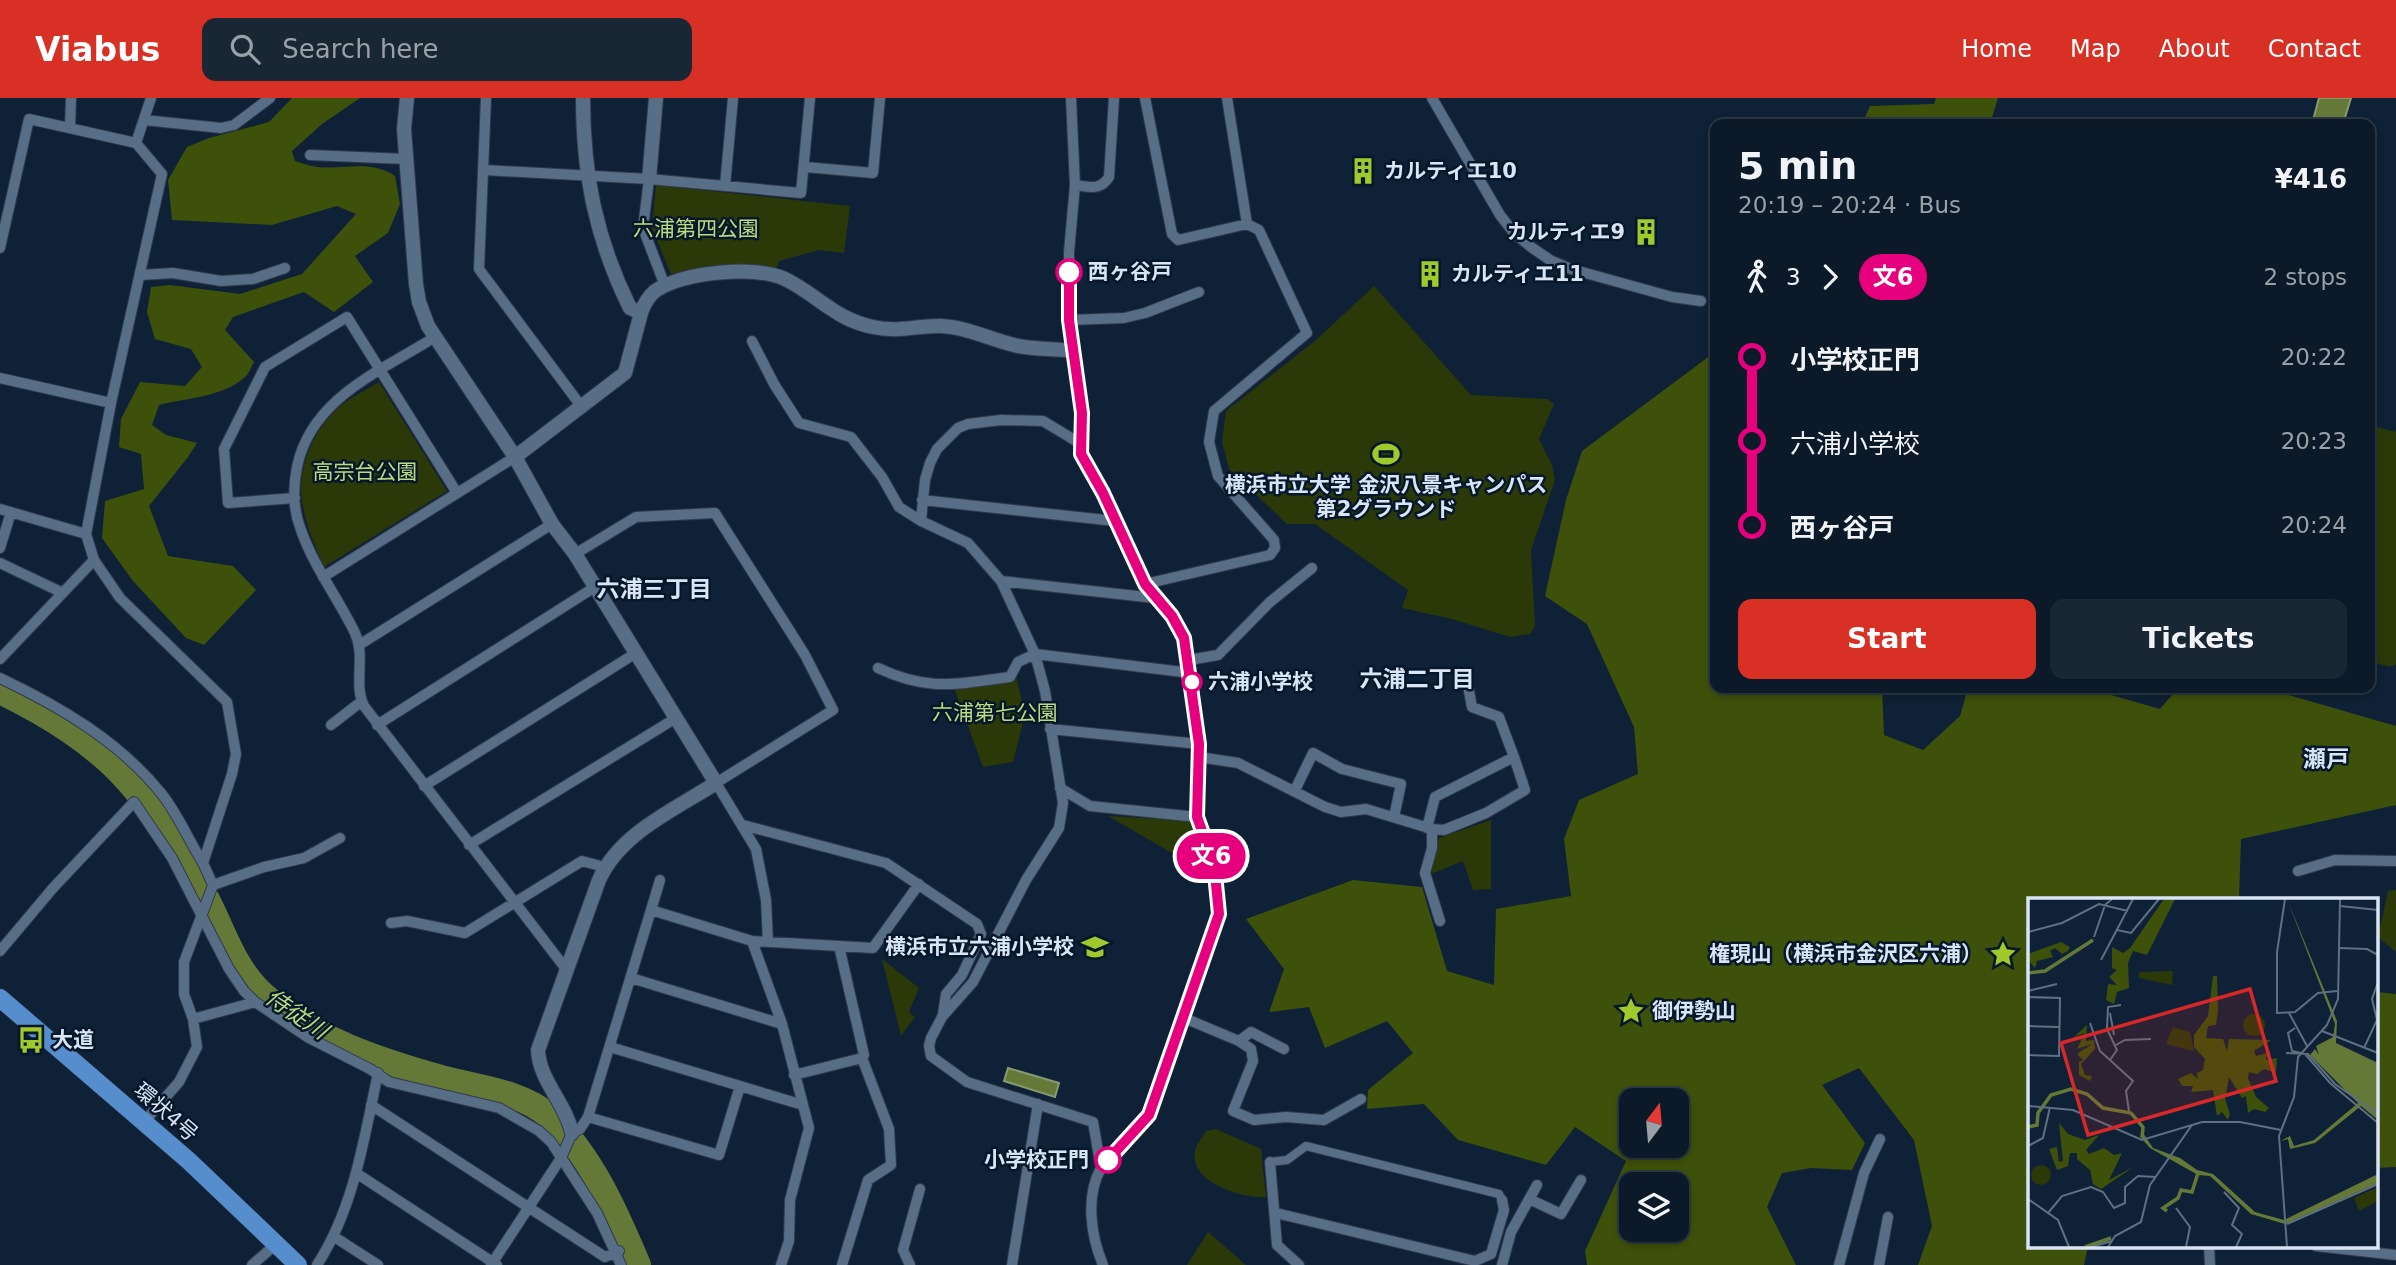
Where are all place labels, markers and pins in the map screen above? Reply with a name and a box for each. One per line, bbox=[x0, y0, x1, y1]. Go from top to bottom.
building icon: カルティエ10 bbox=[1348, 156, 1378, 186]
place label: カルティエ10 bbox=[1384, 159, 1517, 183]
building icon: カルティエ9 bbox=[1631, 217, 1661, 247]
place label: カルティエ9 bbox=[1507, 220, 1625, 244]
marker: 西ヶ谷戸 bbox=[1056, 259, 1082, 285]
building icon: カルティエ11 bbox=[1415, 259, 1445, 289]
place label: 西ヶ谷戸 bbox=[1088, 260, 1172, 284]
place label: カルティエ11 bbox=[1451, 262, 1584, 286]
sports icon: 横浜市立大学 金沢八景キャンパス 第2グラウンド bbox=[1371, 439, 1401, 469]
place label: 横浜市立大学 金沢八景キャンパス 第2グラウンド bbox=[1225, 473, 1547, 521]
place label: 六浦小学校 bbox=[1208, 670, 1313, 694]
marker: 六浦小学校 bbox=[1182, 672, 1202, 692]
school or university icon: 横浜市立六浦小学校 bbox=[1080, 932, 1110, 962]
place label: 横浜市立六浦小学校 bbox=[885, 935, 1074, 959]
place icon: 権現山（横浜市金沢区六浦） bbox=[1988, 939, 2018, 969]
place label: 権現山（横浜市金沢区六浦） bbox=[1709, 942, 1982, 966]
place icon: 御伊勢山 bbox=[1616, 996, 1646, 1026]
place label: 御伊勢山 bbox=[1652, 999, 1736, 1023]
bus stop icon: 大道 bbox=[16, 1025, 46, 1055]
place label: 大道 bbox=[52, 1028, 94, 1052]
marker: 小学校正門 bbox=[1095, 1147, 1121, 1173]
place label: 小学校正門 bbox=[984, 1148, 1089, 1172]

